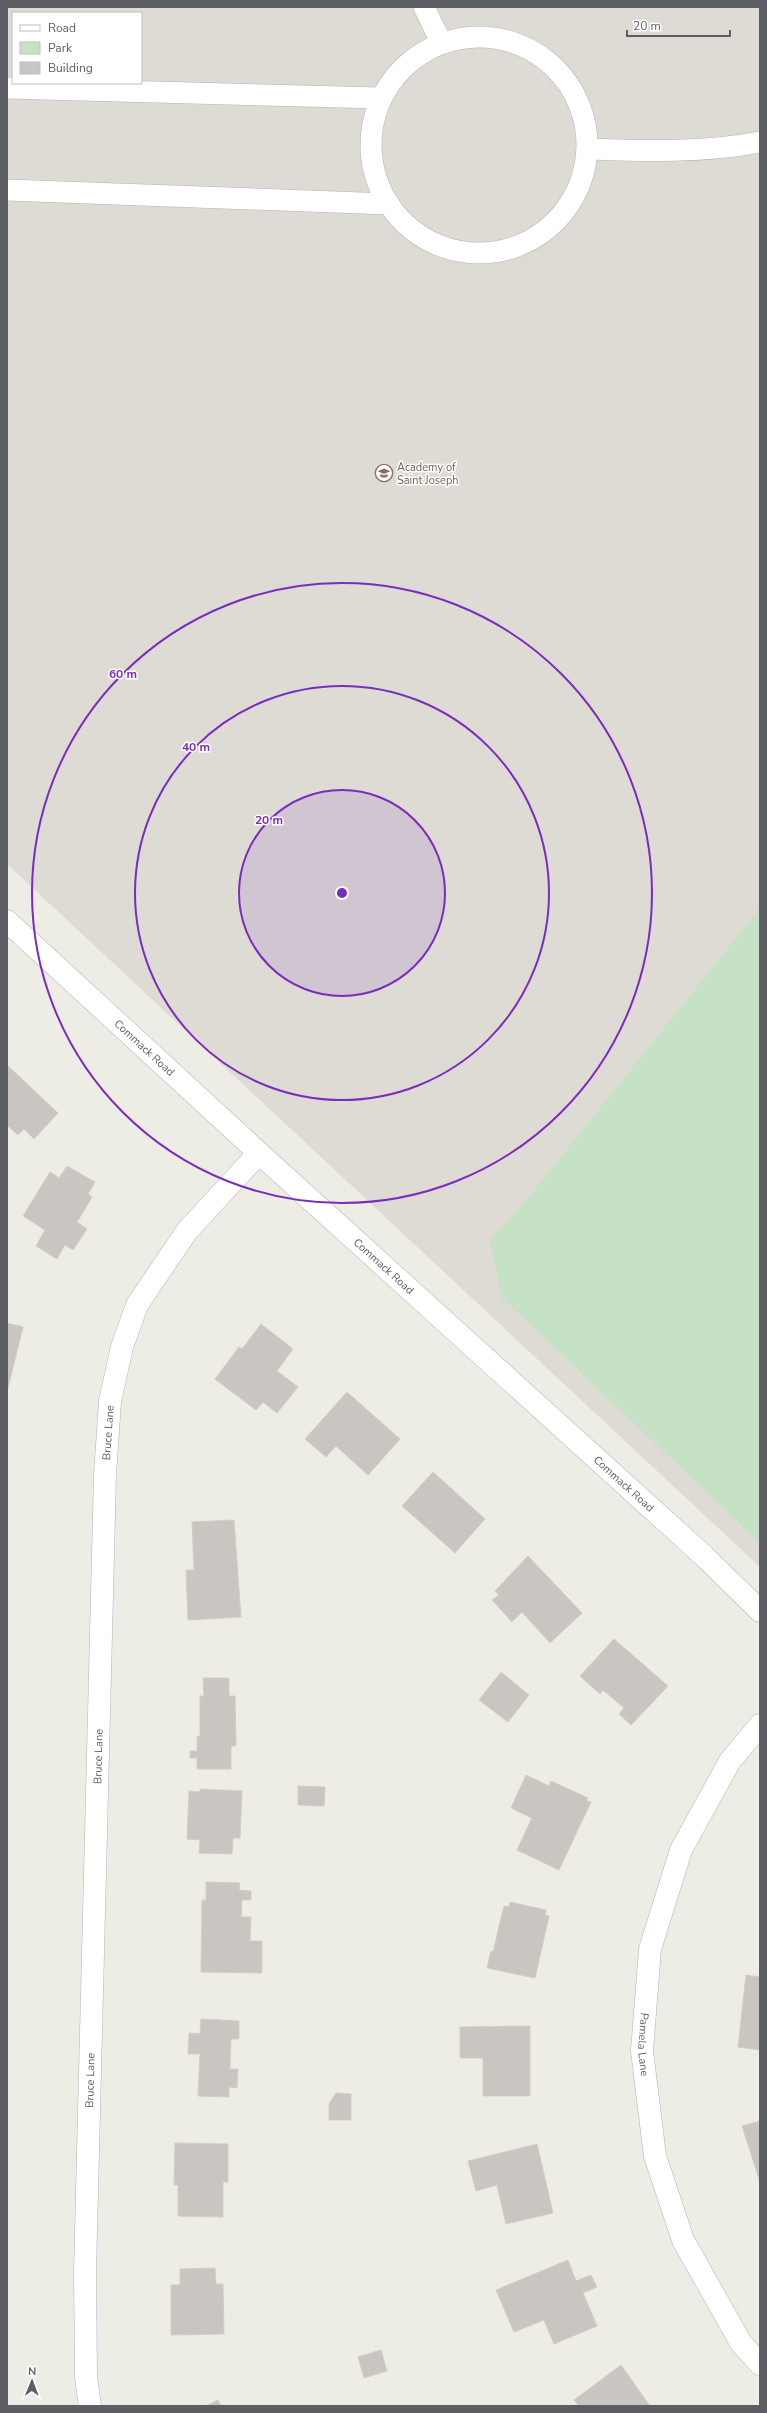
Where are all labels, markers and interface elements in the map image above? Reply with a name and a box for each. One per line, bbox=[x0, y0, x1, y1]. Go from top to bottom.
legend bbox=[12, 12, 142, 84]
scale bar bbox=[627, 12, 730, 38]
text: 20 m bbox=[633, 18, 661, 34]
text: Road bbox=[48, 20, 76, 36]
text: Park bbox=[48, 40, 73, 56]
text: Building bbox=[48, 60, 93, 76]
place label: Academy of Saint Joseph bbox=[397, 460, 459, 488]
school or university icon: Academy of Saint Joseph bbox=[374, 463, 394, 483]
text: 60 m bbox=[109, 666, 137, 682]
text: 40 m bbox=[182, 739, 210, 755]
text: 20 m bbox=[255, 812, 283, 828]
centre of rings bbox=[335, 886, 349, 900]
street label: Commack Road bbox=[111, 1016, 178, 1079]
street label: Commack Road bbox=[350, 1235, 417, 1297]
street label: Bruce Lane bbox=[99, 1404, 117, 1461]
street label: Commack Road bbox=[590, 1452, 658, 1515]
street label: Bruce Lane bbox=[90, 1729, 106, 1784]
street label: Pamela Lane bbox=[634, 2012, 653, 2077]
street label: Bruce Lane bbox=[82, 2052, 98, 2108]
north arrow bbox=[12, 2361, 52, 2401]
text: N bbox=[28, 2364, 36, 2379]

